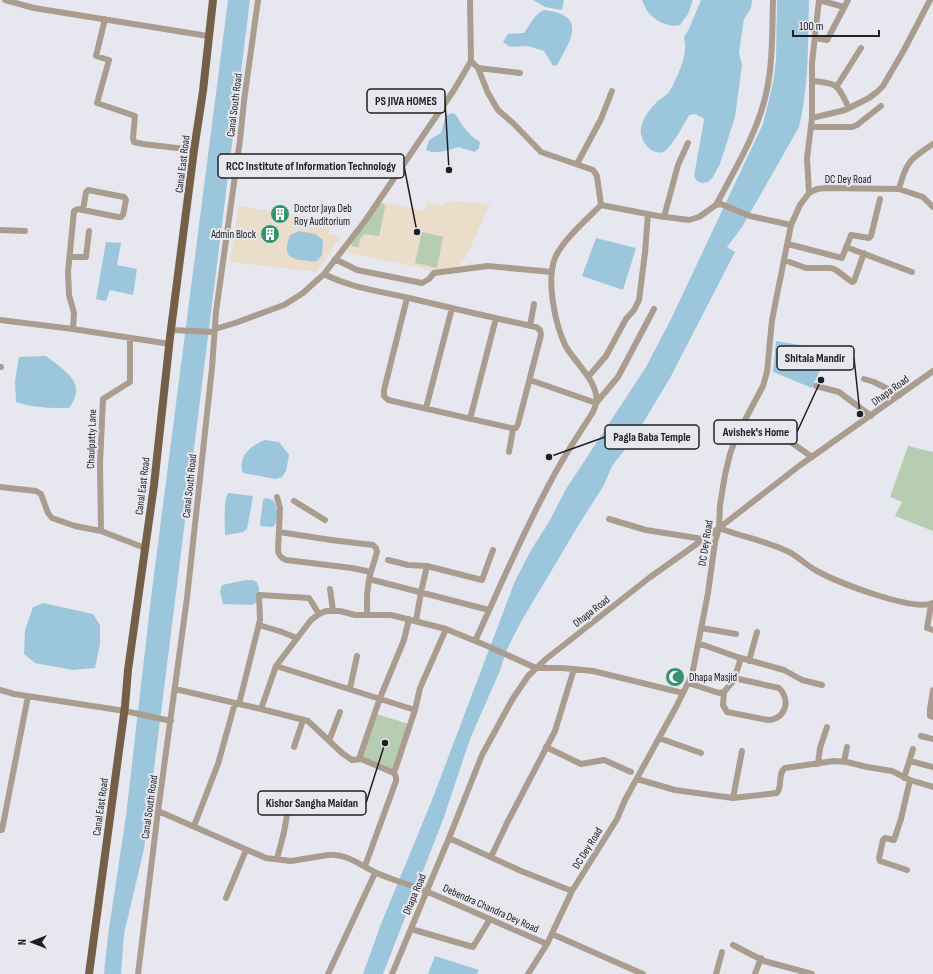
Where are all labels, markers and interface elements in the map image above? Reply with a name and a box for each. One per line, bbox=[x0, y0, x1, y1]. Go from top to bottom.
scale bar bbox=[793, 12, 879, 38]
text: 100 m bbox=[799, 19, 824, 34]
street label: Canal South Road bbox=[224, 72, 245, 138]
callout: PS JIVA HOMES bbox=[367, 89, 445, 113]
text: PS JIVA HOMES bbox=[375, 94, 438, 109]
street label: Canal East Road bbox=[173, 134, 193, 194]
callout: RCC Institute of Information Technology bbox=[218, 154, 404, 178]
text: RCC Institute of Information Technology bbox=[226, 159, 396, 174]
street label: DC Dey Road bbox=[825, 173, 872, 186]
place label: Doctor Jaya Deb Roy Auditorium bbox=[294, 202, 352, 228]
building icon: Doctor Jaya Deb Roy Auditorium bbox=[269, 203, 291, 225]
building icon: Admin Block bbox=[259, 223, 281, 245]
place label: Admin Block bbox=[210, 228, 257, 241]
callout: Shitala Mandir bbox=[777, 346, 854, 370]
text: Shitala Mandir bbox=[785, 351, 846, 366]
street label: Dhapa Road bbox=[869, 372, 912, 408]
street label: Chaulpatty Lane bbox=[84, 409, 99, 469]
callout: Avishek's Home bbox=[714, 420, 797, 444]
callout: Pagla Baba Temple bbox=[605, 425, 699, 449]
text: Avishek's Home bbox=[722, 425, 789, 440]
text: Pagla Baba Temple bbox=[613, 430, 691, 445]
street label: Canal South Road bbox=[180, 453, 199, 519]
street label: Canal East Road bbox=[133, 456, 153, 516]
street label: DC Dey Road bbox=[695, 519, 716, 567]
street label: Dhapa Road bbox=[570, 593, 613, 630]
mosque icon: Dhapa Masjid bbox=[664, 666, 686, 688]
place label: Dhapa Masjid bbox=[689, 671, 738, 684]
street label: Canal South Road bbox=[139, 774, 160, 840]
street label: Canal East Road bbox=[90, 777, 111, 837]
callout: Kishor Sangha Maidan bbox=[258, 791, 366, 815]
text: Kishor Sangha Maidan bbox=[266, 796, 358, 811]
street label: DC Dey Road bbox=[570, 825, 605, 871]
street label: Dhapa Road bbox=[400, 871, 429, 917]
street label: Debendra Chandra Dey Road bbox=[441, 881, 541, 936]
north arrow bbox=[12, 922, 52, 962]
text: N bbox=[16, 939, 29, 945]

